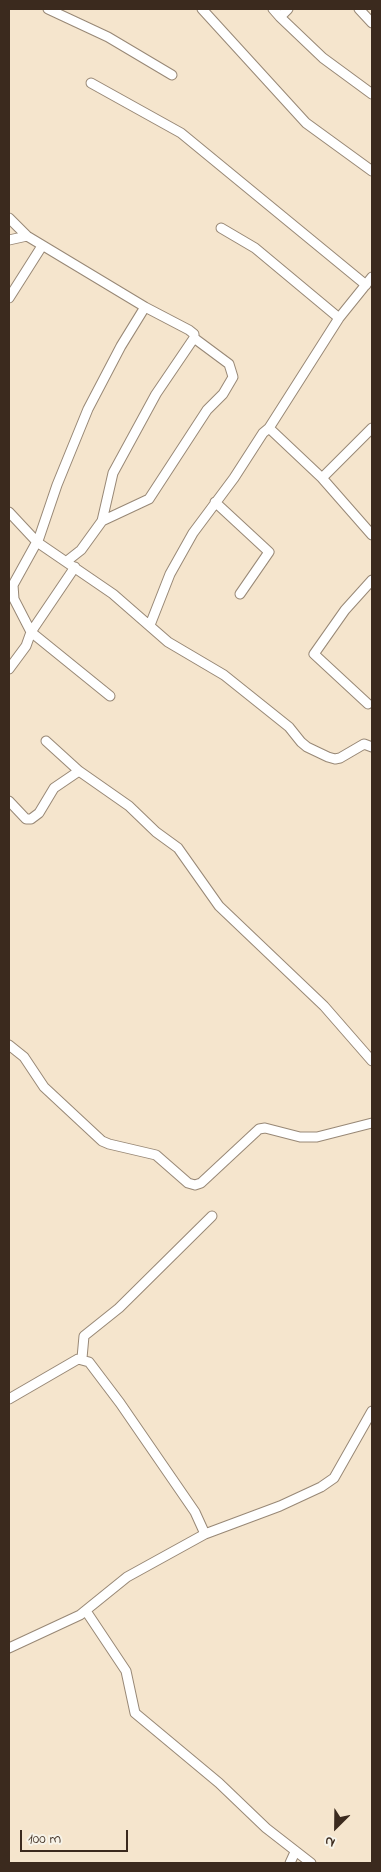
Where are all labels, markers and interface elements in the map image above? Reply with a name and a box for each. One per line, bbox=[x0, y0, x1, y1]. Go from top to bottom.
north arrow bbox=[311, 1802, 361, 1852]
scale bar bbox=[22, 1820, 130, 1852]
text: 100 m bbox=[28, 1828, 61, 1850]
text: N bbox=[321, 1830, 338, 1853]

